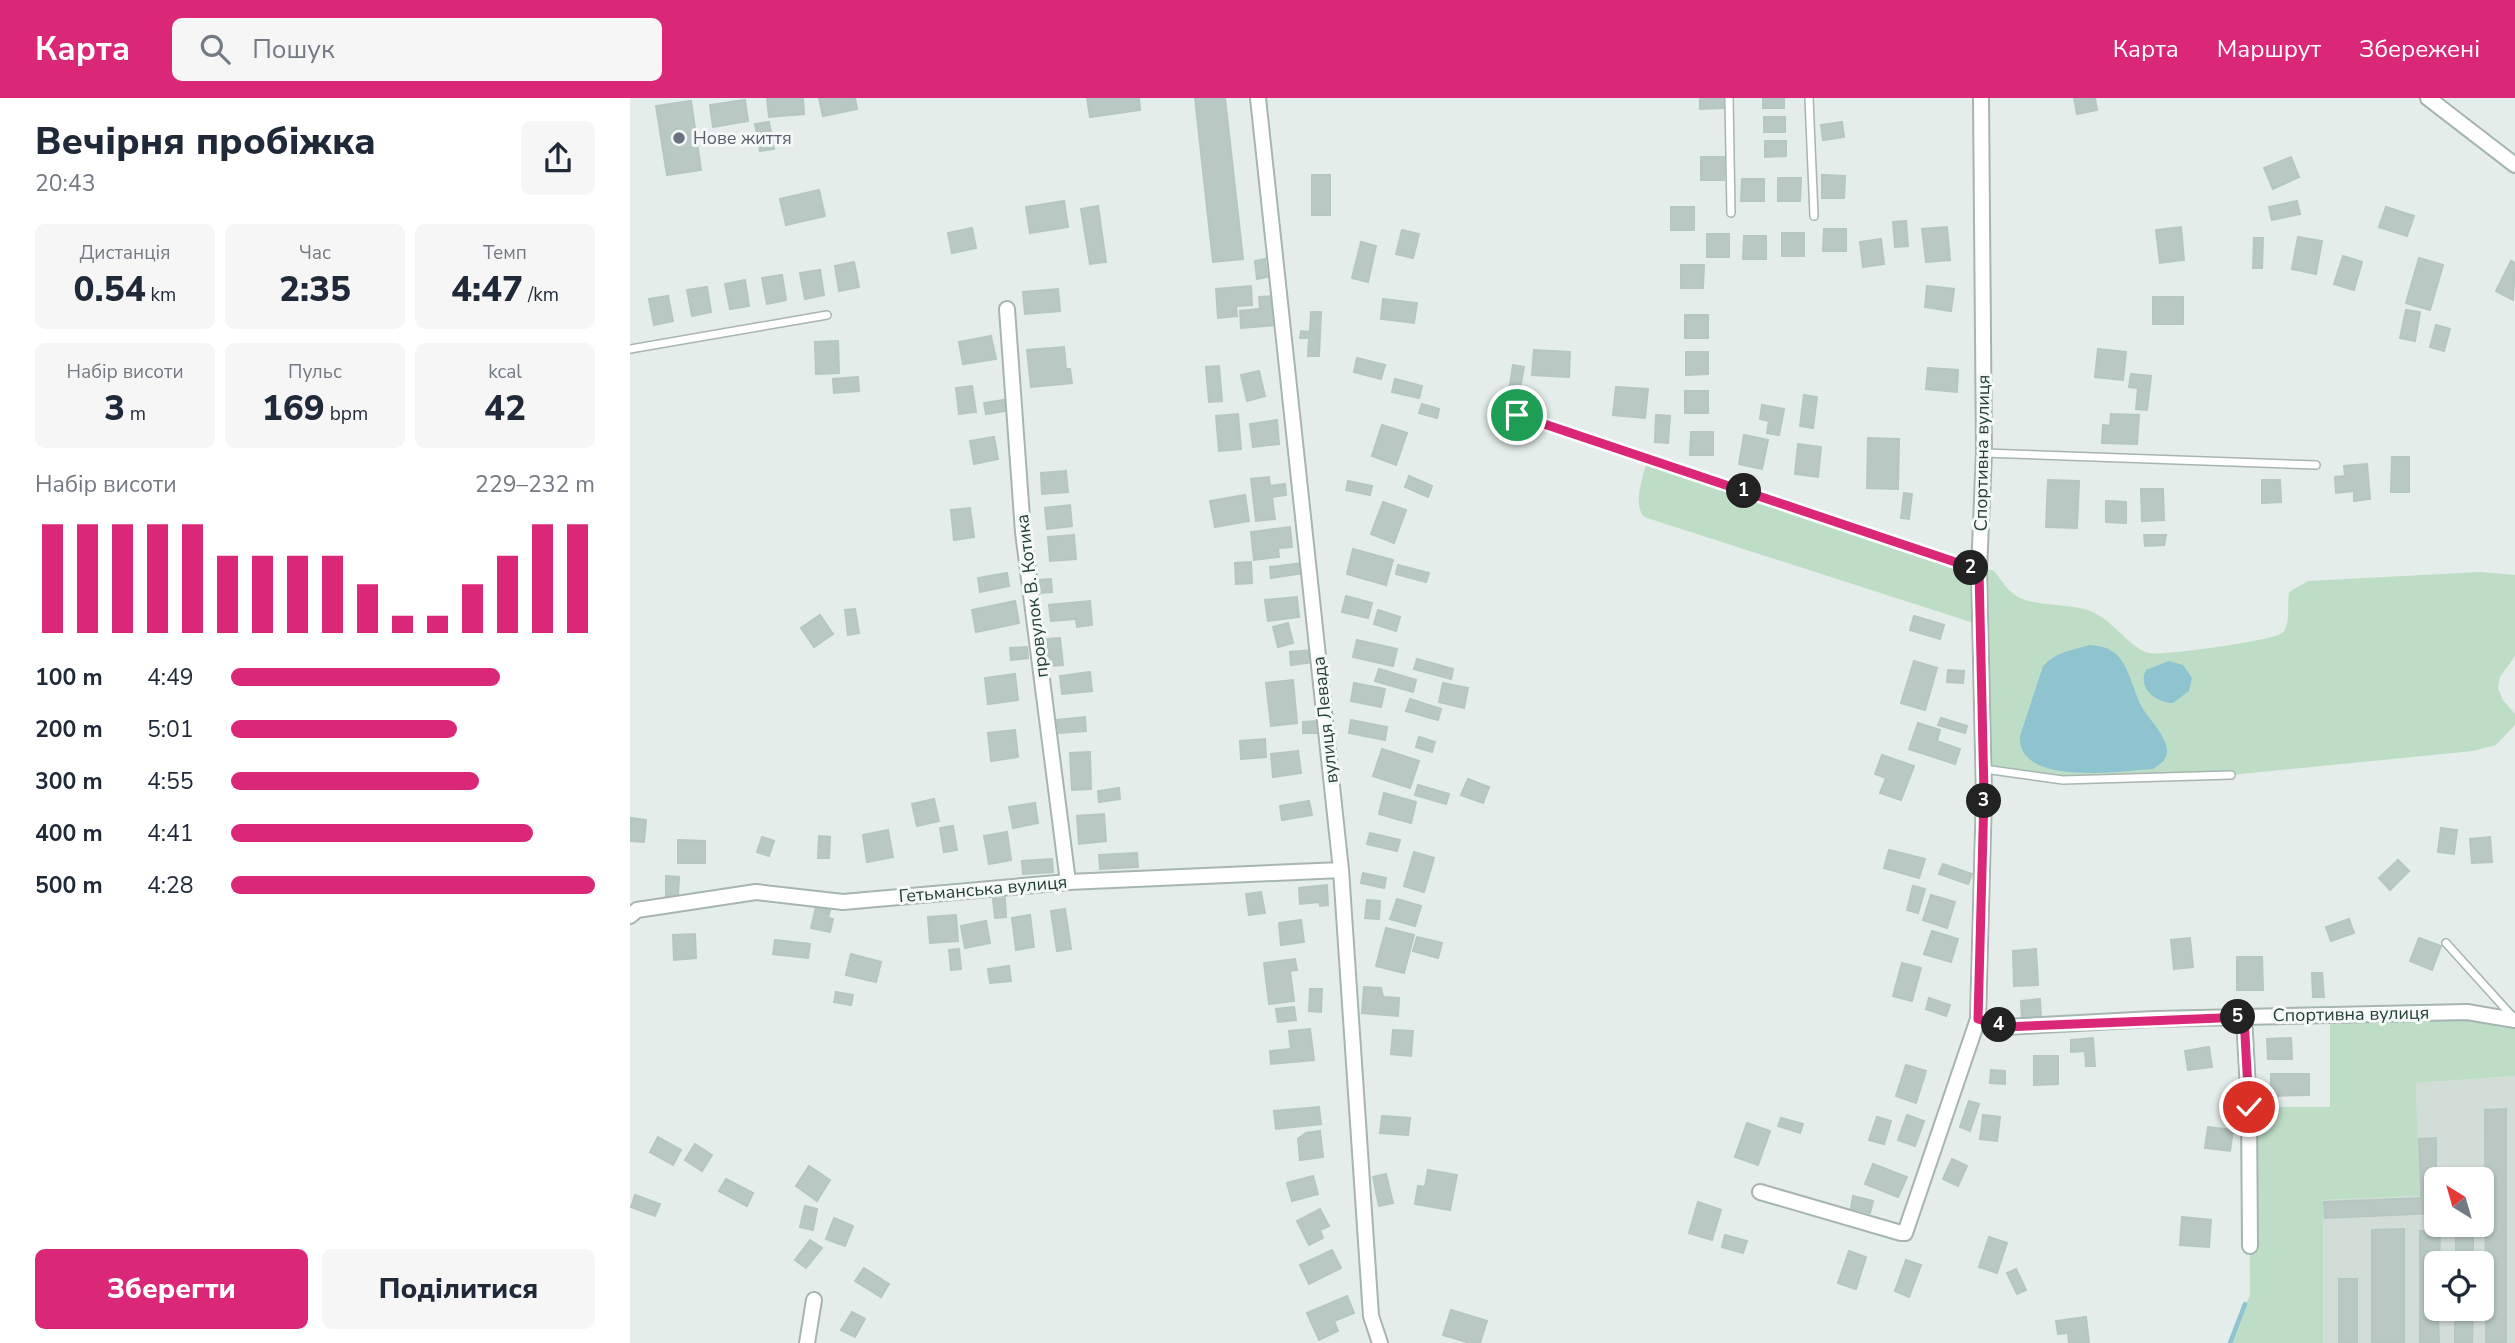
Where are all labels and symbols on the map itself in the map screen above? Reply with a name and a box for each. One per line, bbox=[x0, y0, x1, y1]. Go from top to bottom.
place label: Нове життя bbox=[693, 126, 792, 150]
marker: Нове життя bbox=[671, 130, 687, 146]
street label: Спортивна вулиця bbox=[1969, 374, 1995, 532]
pin bbox=[1487, 385, 1547, 445]
pin: 1 bbox=[1726, 474, 1762, 508]
street label: провулок В. Котика bbox=[1010, 513, 1054, 679]
pin: 2 bbox=[1954, 550, 1988, 586]
street label: вулиця Левада bbox=[1306, 655, 1344, 785]
pin: 3 bbox=[1966, 784, 2002, 818]
street label: Гетьманська вулиця bbox=[898, 870, 1068, 908]
pin: 5 bbox=[2220, 1000, 2256, 1034]
street label: Спортивна вулиця bbox=[2272, 1001, 2430, 1027]
pin: 4 bbox=[1982, 1007, 2016, 1042]
pin bbox=[2219, 1077, 2279, 1137]
north arrow bbox=[2424, 1167, 2494, 1237]

